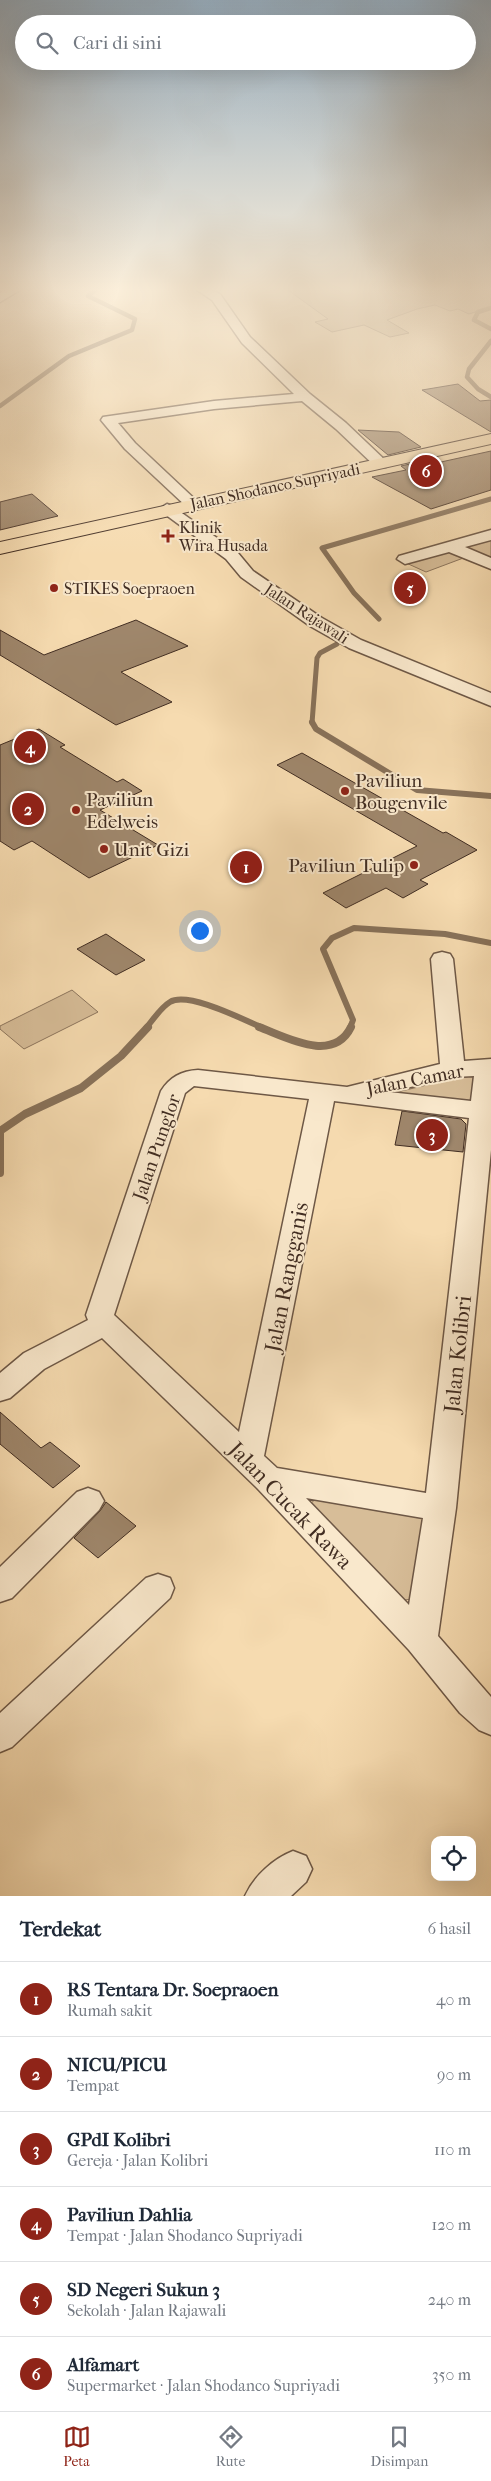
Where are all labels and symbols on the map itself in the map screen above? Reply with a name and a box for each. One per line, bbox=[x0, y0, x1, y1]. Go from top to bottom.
pin: 6 bbox=[410, 452, 442, 490]
street label: Jalan Shodanco Supriyadi bbox=[187, 459, 362, 514]
place label: Klinik Wira Husada bbox=[178, 518, 269, 555]
marker: Klinik Wira Husada bbox=[161, 529, 175, 543]
pin: 5 bbox=[394, 569, 426, 607]
street label: Jalan Rajawali bbox=[259, 578, 353, 648]
place label: STIKES Soepraoen bbox=[64, 579, 196, 598]
marker: STIKES Soepraoen bbox=[48, 582, 60, 594]
pin: 4 bbox=[14, 728, 46, 766]
place label: Paviliun Bougenvile bbox=[355, 770, 447, 814]
marker: Paviliun Bougenvile bbox=[339, 785, 351, 797]
place label: Paviliun Edelweis bbox=[86, 789, 158, 833]
pin: 2 bbox=[12, 790, 44, 828]
marker: Paviliun Edelweis bbox=[70, 804, 82, 816]
place label: Unit Gizi bbox=[114, 839, 190, 861]
marker: Unit Gizi bbox=[98, 843, 110, 855]
pin: 1 bbox=[230, 848, 262, 886]
place label: Paviliun Tulip bbox=[288, 855, 404, 877]
marker: Paviliun Tulip bbox=[408, 859, 420, 871]
your location bbox=[187, 918, 213, 944]
street label: Jalan Camar bbox=[363, 1060, 467, 1101]
street label: Jalan Punglor bbox=[128, 1091, 186, 1205]
pin: 3 bbox=[416, 1116, 448, 1154]
street label: Jalan Rangganis bbox=[259, 1200, 314, 1356]
street label: Jalan Kolibri bbox=[439, 1294, 477, 1416]
street label: Jalan Cucak Rawa bbox=[221, 1435, 358, 1575]

